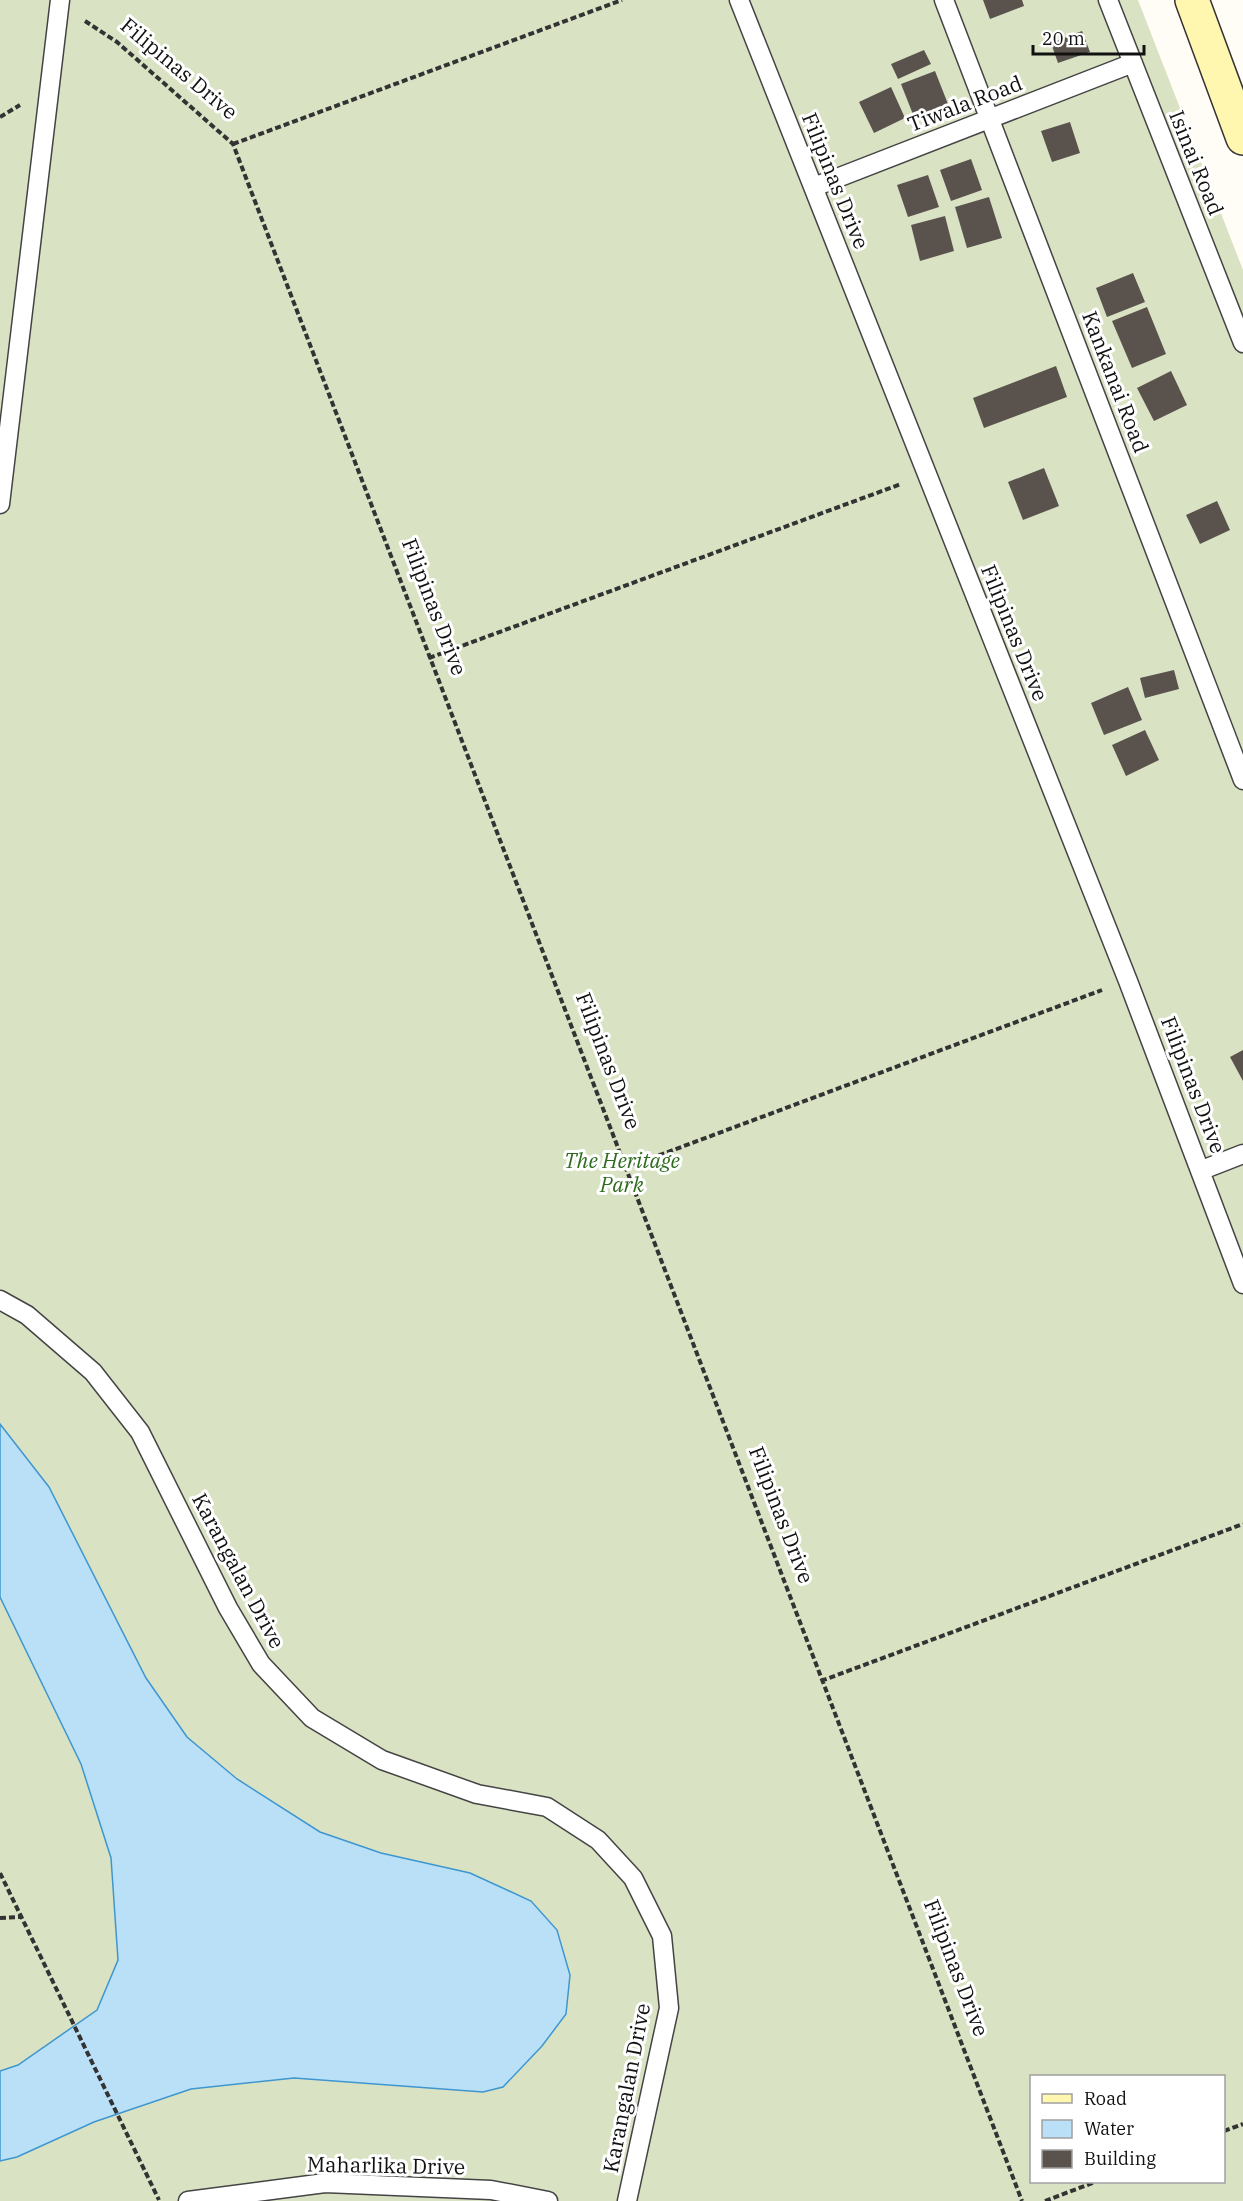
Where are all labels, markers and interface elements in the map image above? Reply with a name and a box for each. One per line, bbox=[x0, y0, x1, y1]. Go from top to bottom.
street label: Filipinas Drive bbox=[115, 11, 244, 125]
scale bar bbox=[1033, 18, 1144, 56]
text: 20 m bbox=[1042, 27, 1085, 50]
street label: Tiwala Road bbox=[903, 68, 1026, 138]
street label: Isinai Road bbox=[1163, 106, 1231, 219]
street label: Filipinas Drive bbox=[796, 108, 876, 253]
street label: Kankanai Road bbox=[1076, 307, 1156, 457]
street label: Filipinas Drive bbox=[396, 534, 474, 679]
street label: Filipinas Drive bbox=[975, 560, 1055, 705]
street label: Filipinas Drive bbox=[570, 988, 648, 1133]
street label: Filipinas Drive bbox=[1155, 1012, 1233, 1157]
park label: The Heritage Park bbox=[564, 1146, 681, 1198]
street label: Filipinas Drive bbox=[743, 1442, 821, 1587]
street label: Karangalan Drive bbox=[186, 1488, 292, 1653]
street label: Filipinas Drive bbox=[918, 1895, 996, 2040]
street label: Karangalan Drive bbox=[596, 2001, 656, 2175]
legend bbox=[1030, 2075, 1225, 2183]
text: Road bbox=[1084, 2087, 1127, 2110]
text: Water bbox=[1084, 2117, 1134, 2140]
text: Building bbox=[1084, 2147, 1156, 2170]
street label: Maharlika Drive bbox=[307, 2150, 465, 2180]

